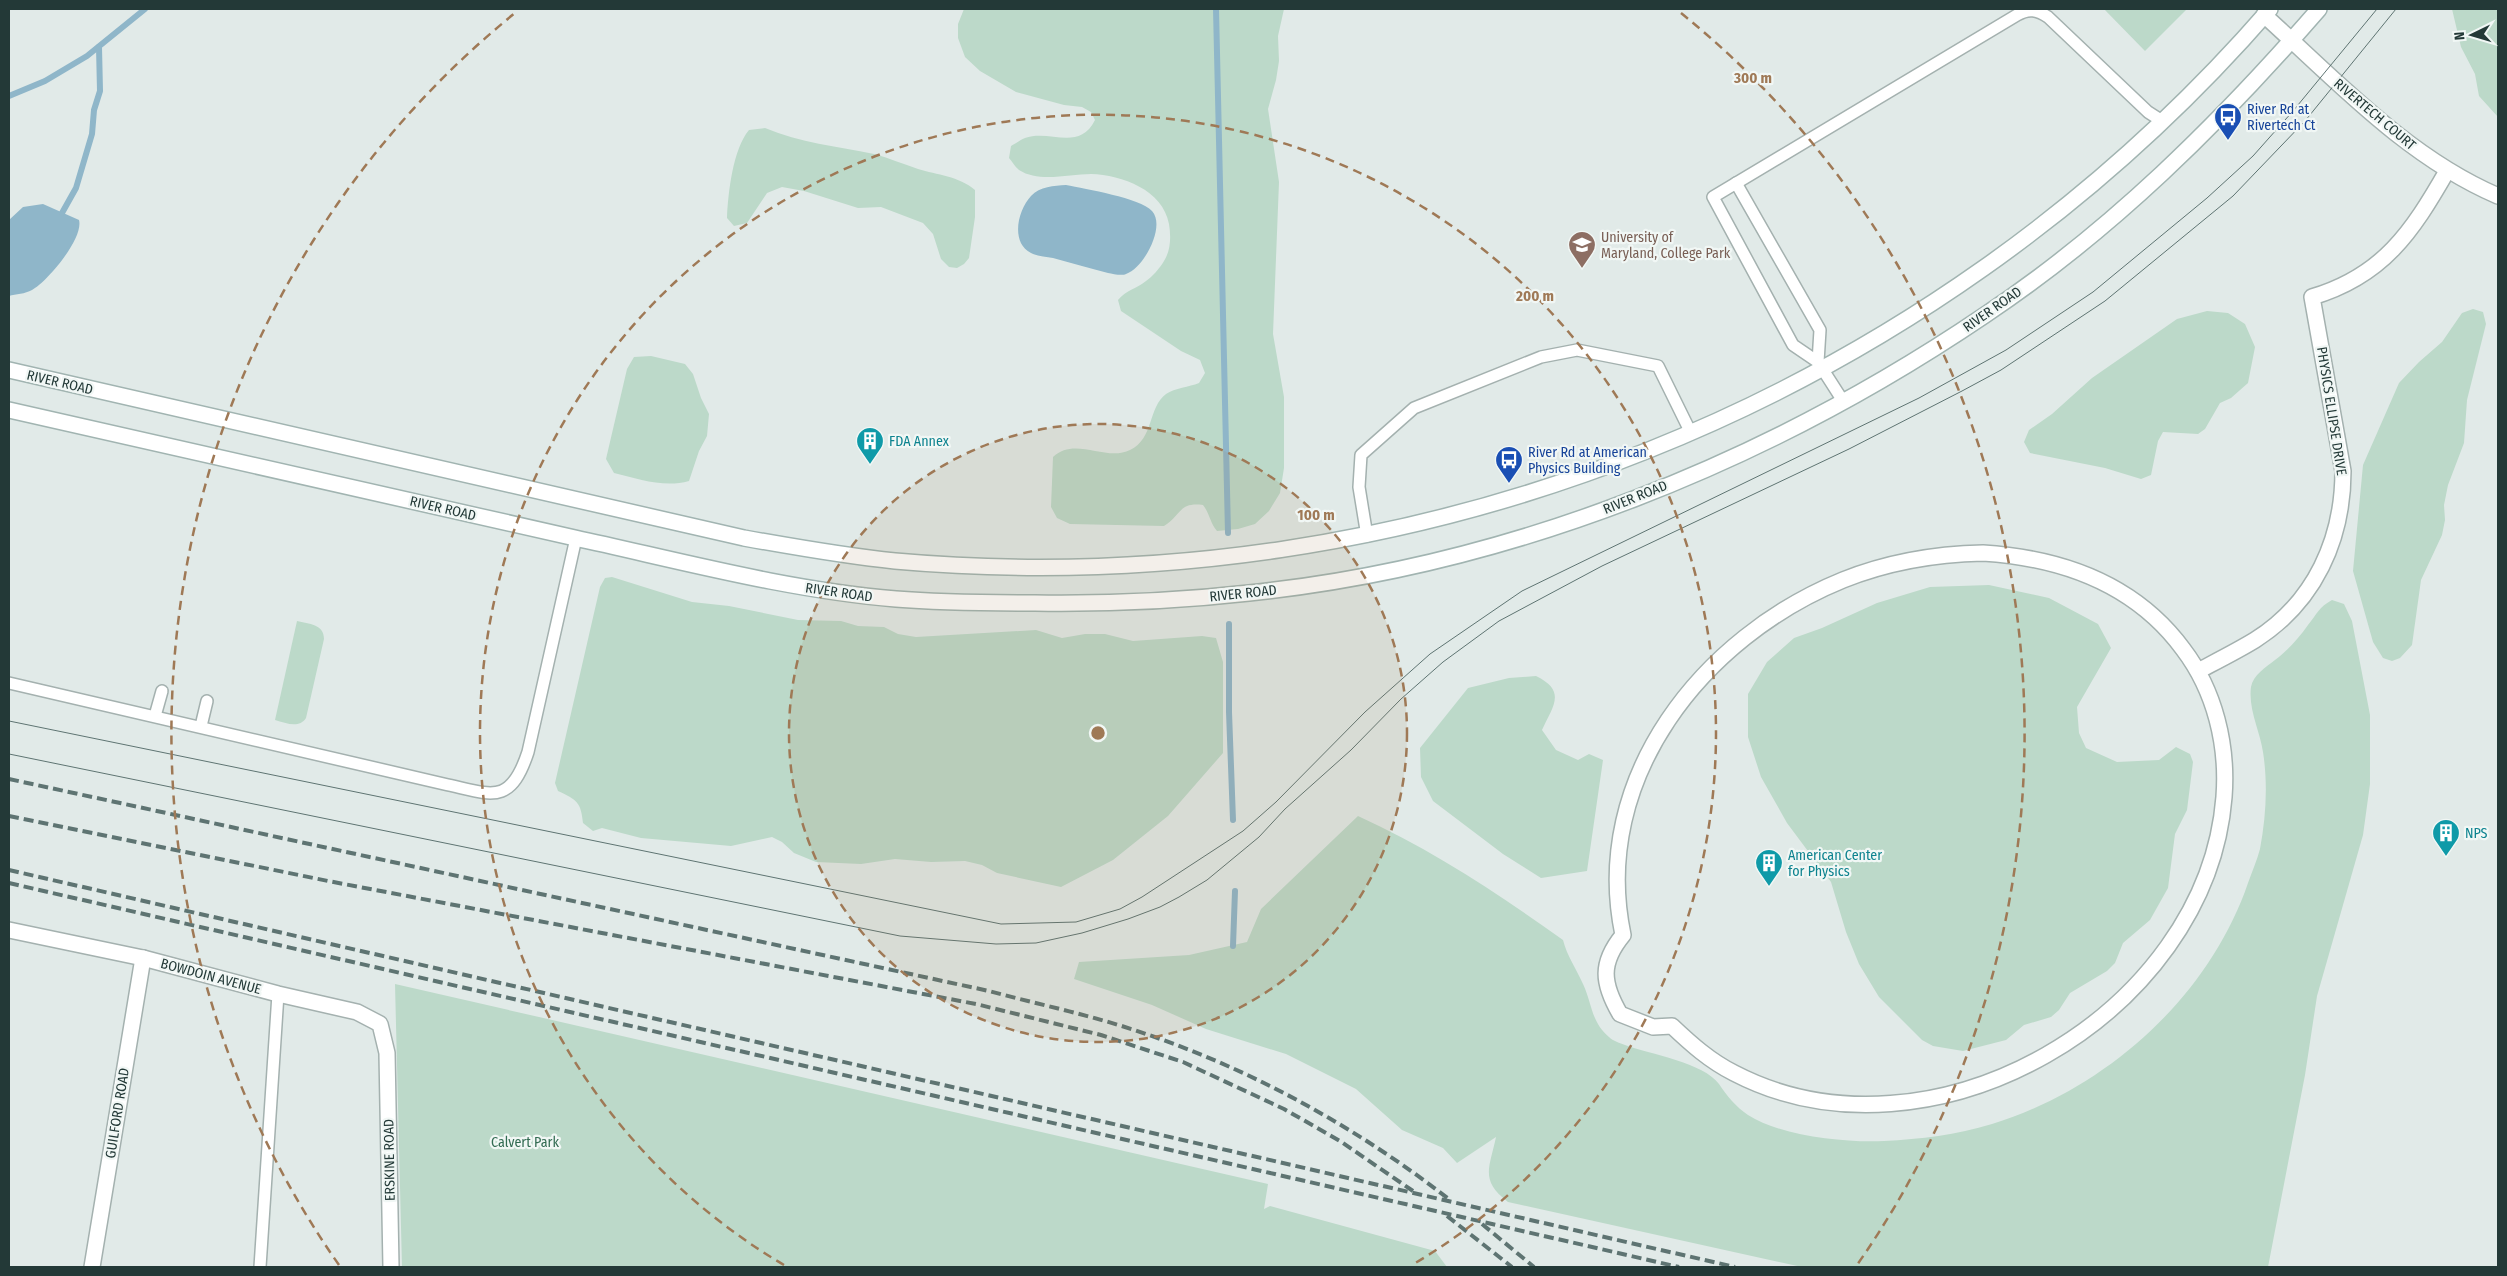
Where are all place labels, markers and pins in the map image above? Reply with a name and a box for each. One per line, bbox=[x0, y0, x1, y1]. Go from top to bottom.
place label: River Rd at Rivertech Ct bbox=[2247, 101, 2316, 134]
bus stop icon: River Rd at Rivertech Ct bbox=[2213, 102, 2243, 141]
place label: University of Maryland, College Park bbox=[1601, 229, 1731, 262]
school or university icon: University of Maryland, College Park bbox=[1567, 230, 1597, 269]
building icon: FDA Annex bbox=[855, 426, 885, 465]
place label: FDA Annex bbox=[889, 433, 950, 450]
place label: River Rd at American Physics Building bbox=[1528, 444, 1647, 477]
bus stop icon: River Rd at American Physics Building bbox=[1494, 445, 1524, 484]
centre of rings bbox=[1089, 724, 1107, 742]
building icon: NPS bbox=[2431, 818, 2461, 857]
place label: NPS bbox=[2465, 825, 2488, 842]
place label: American Center for Physics bbox=[1788, 847, 1882, 880]
building icon: American Center for Physics bbox=[1754, 848, 1784, 887]

